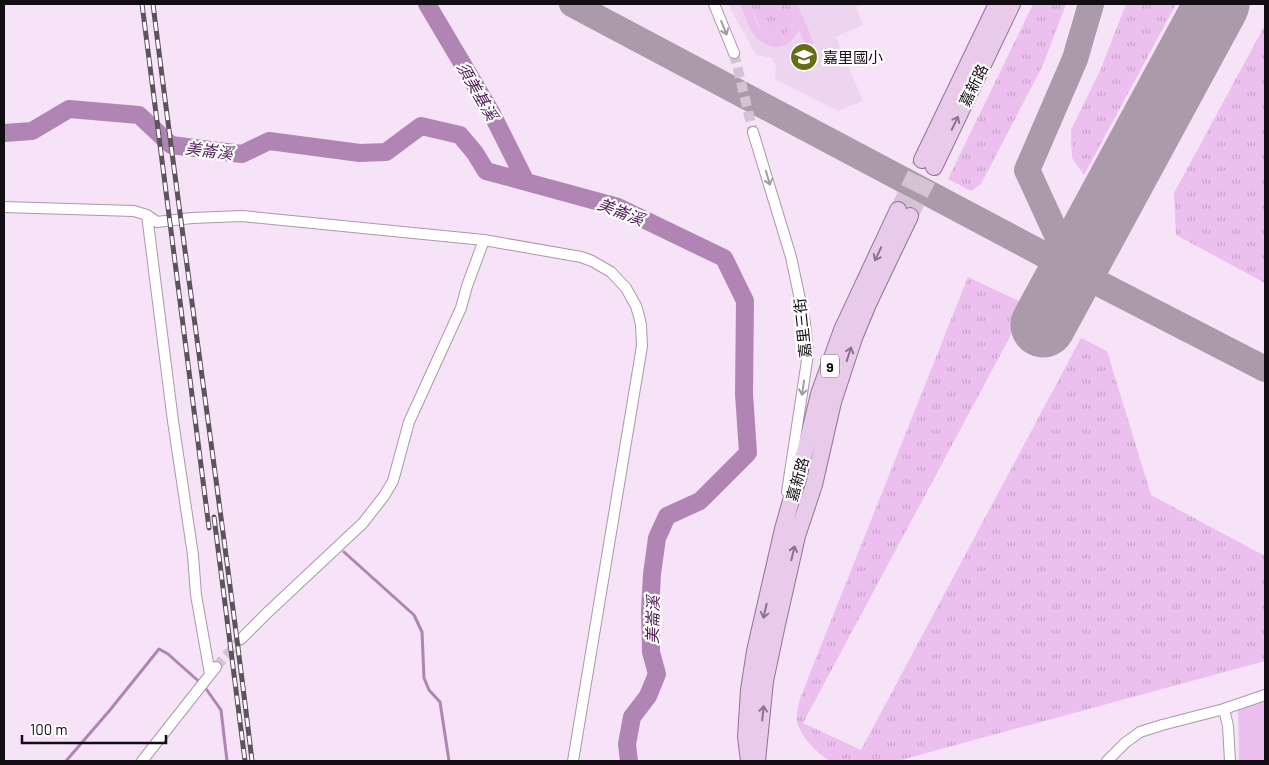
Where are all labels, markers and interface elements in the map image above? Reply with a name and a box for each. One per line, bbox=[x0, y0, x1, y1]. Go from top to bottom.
one-way arrow bbox=[720, 20, 729, 36]
school or university icon: 嘉里國小 bbox=[789, 42, 819, 72]
place label: 嘉里國小 bbox=[823, 48, 883, 66]
water label: 須美基溪 bbox=[454, 59, 503, 125]
street label: 嘉新路 bbox=[955, 61, 991, 109]
one-way arrow bbox=[951, 116, 961, 131]
water label: 美崙溪 bbox=[184, 138, 236, 163]
one-way arrow bbox=[763, 170, 773, 186]
water label: 美崙溪 bbox=[595, 194, 649, 229]
one-way arrow bbox=[872, 246, 882, 261]
street label: 嘉里三街 bbox=[790, 297, 814, 359]
one-way arrow bbox=[845, 346, 854, 362]
road number: 9 bbox=[821, 354, 839, 378]
one-way arrow bbox=[798, 380, 808, 396]
street label: 嘉新路 bbox=[782, 455, 812, 503]
one-way arrow bbox=[789, 546, 798, 562]
water label: 美崙溪 bbox=[642, 594, 662, 644]
one-way arrow bbox=[759, 603, 769, 619]
one-way arrow bbox=[758, 705, 768, 721]
scale bar bbox=[22, 712, 166, 744]
text: 100 m bbox=[30, 720, 68, 738]

